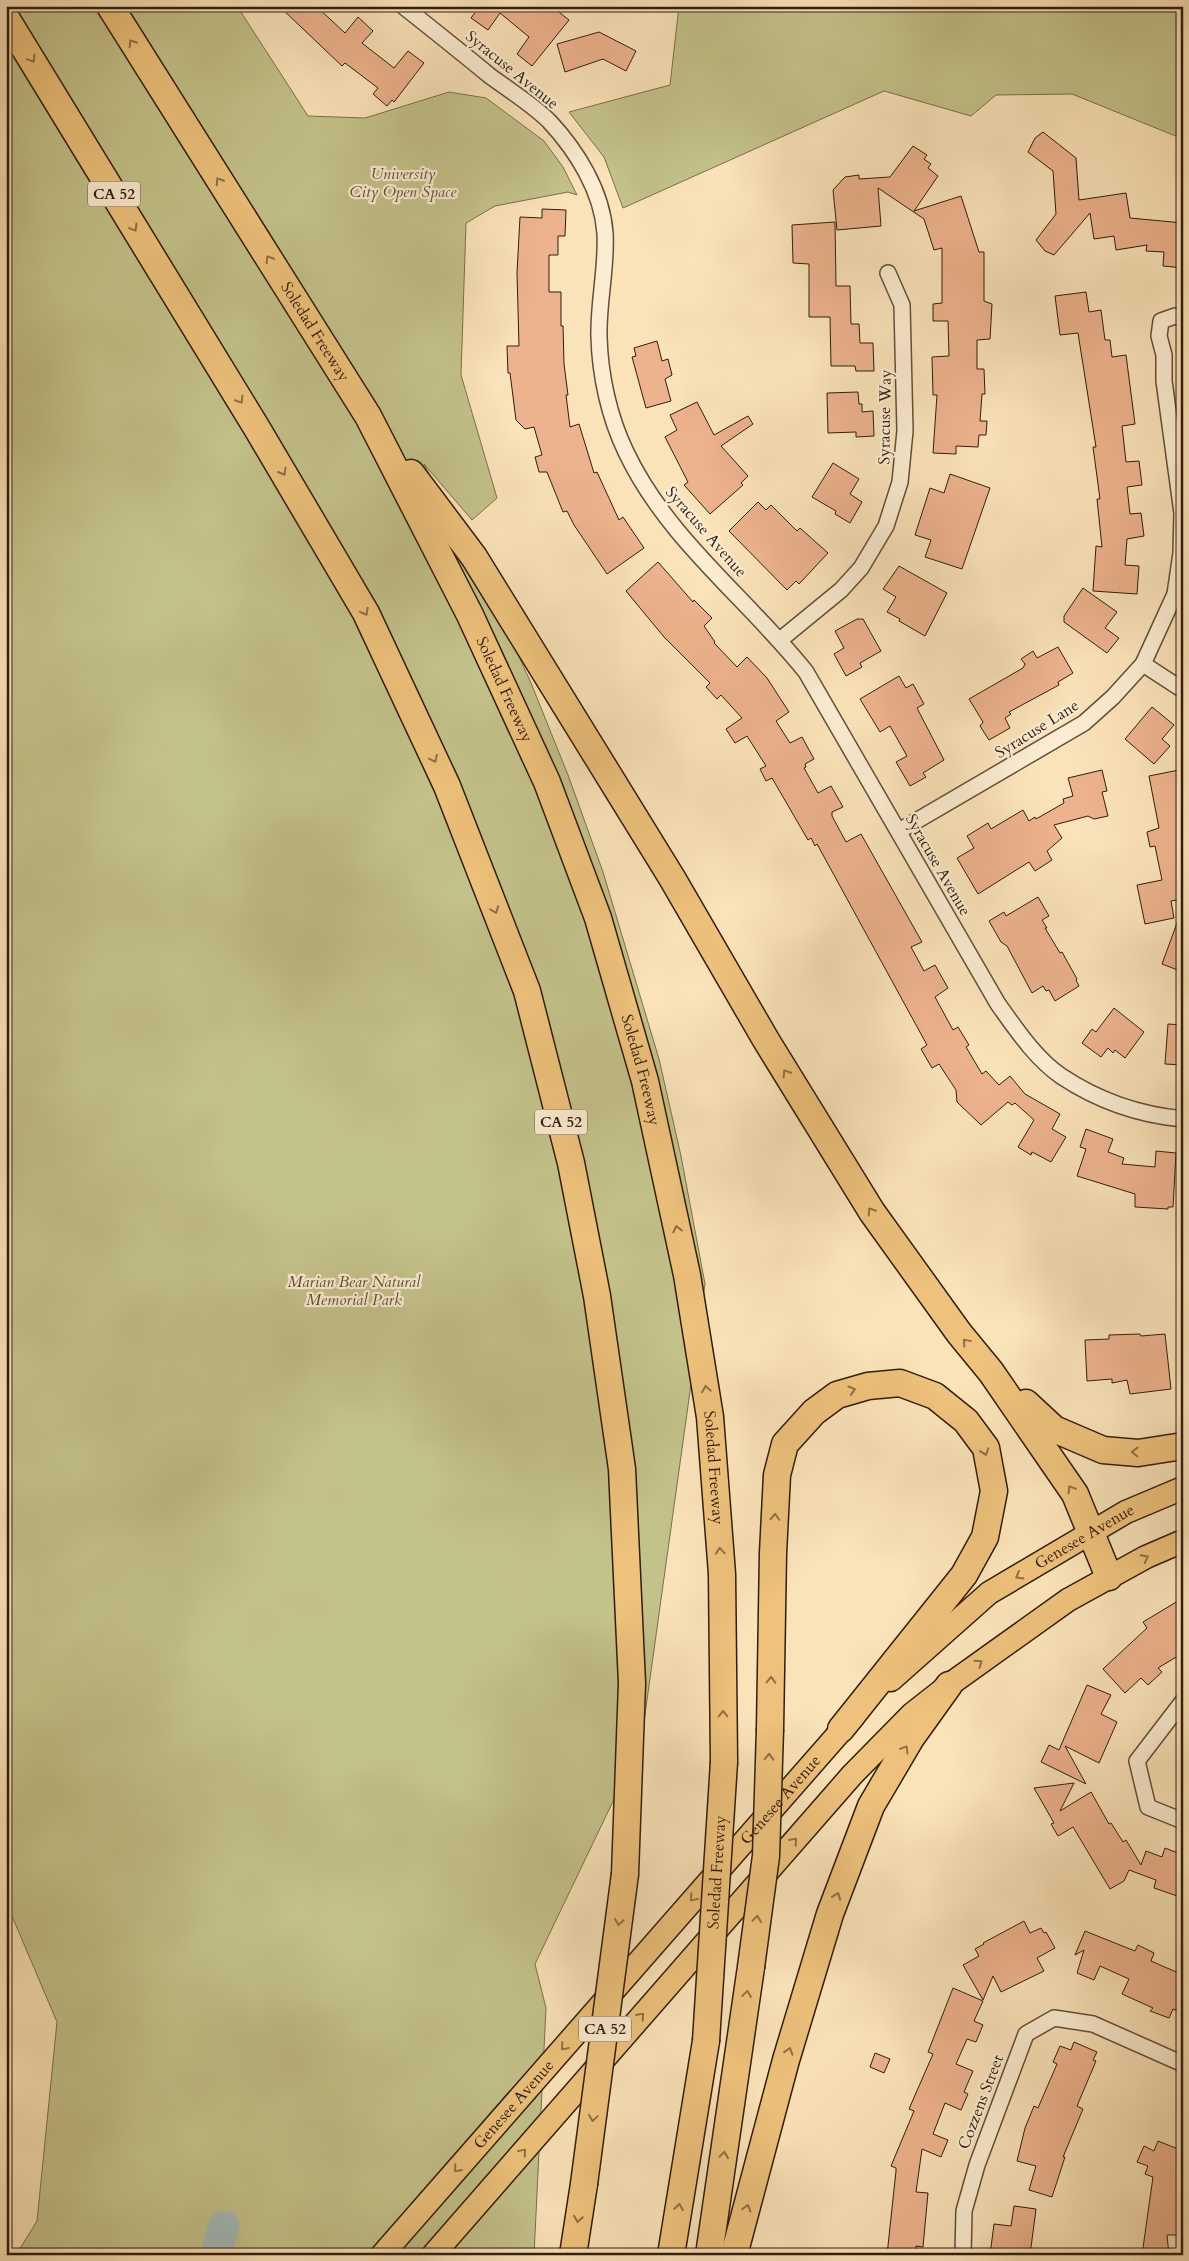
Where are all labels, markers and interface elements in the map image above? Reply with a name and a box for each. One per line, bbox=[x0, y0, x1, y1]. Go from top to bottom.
street label: Syracuse Avenue bbox=[461, 26, 563, 114]
one-way arrow bbox=[129, 40, 139, 49]
one-way arrow bbox=[25, 54, 35, 63]
park label: University City Open Space bbox=[350, 163, 457, 203]
one-way arrow bbox=[216, 177, 226, 186]
road number: CA 52 bbox=[88, 182, 140, 206]
one-way arrow bbox=[128, 222, 138, 231]
one-way arrow bbox=[266, 256, 276, 265]
street label: Soledad Freeway bbox=[275, 278, 355, 386]
street label: Syracuse Way bbox=[873, 369, 897, 465]
one-way arrow bbox=[233, 394, 243, 403]
one-way arrow bbox=[277, 466, 287, 475]
street label: Syracuse Avenue bbox=[660, 482, 752, 582]
one-way arrow bbox=[358, 607, 368, 616]
street label: Soledad Freeway bbox=[470, 633, 538, 746]
street label: Syracuse Lane bbox=[991, 694, 1083, 764]
one-way arrow bbox=[428, 754, 438, 763]
street label: Syracuse Avenue bbox=[900, 810, 976, 920]
one-way arrow bbox=[489, 905, 499, 914]
street label: Soledad Freeway bbox=[615, 1012, 665, 1128]
one-way arrow bbox=[782, 1069, 792, 1078]
road number: CA 52 bbox=[535, 1110, 587, 1134]
one-way arrow bbox=[868, 1207, 877, 1216]
one-way arrow bbox=[673, 1225, 683, 1234]
park label: Marian Bear Natural Memorial Park bbox=[288, 1271, 421, 1311]
one-way arrow bbox=[963, 1339, 972, 1348]
one-way arrow bbox=[701, 1385, 711, 1394]
one-way arrow bbox=[848, 1386, 856, 1396]
street label: Soledad Freeway bbox=[698, 1409, 729, 1526]
one-way arrow bbox=[980, 1447, 990, 1456]
one-way arrow bbox=[1130, 1447, 1138, 1457]
one-way arrow bbox=[1068, 1485, 1077, 1494]
street label: Genesee Avenue bbox=[1031, 1499, 1138, 1575]
one-way arrow bbox=[770, 1513, 781, 1521]
one-way arrow bbox=[715, 1547, 726, 1555]
one-way arrow bbox=[1140, 1554, 1149, 1564]
one-way arrow bbox=[1015, 1569, 1024, 1579]
one-way arrow bbox=[973, 1660, 983, 1669]
one-way arrow bbox=[766, 1676, 776, 1684]
one-way arrow bbox=[718, 1709, 728, 1717]
one-way arrow bbox=[898, 1745, 908, 1754]
street label: Genesee Avenue bbox=[735, 1750, 826, 1849]
one-way arrow bbox=[764, 1753, 775, 1761]
street label: Soledad Freeway bbox=[702, 1814, 732, 1930]
one-way arrow bbox=[788, 1838, 797, 1847]
one-way arrow bbox=[691, 1892, 699, 1901]
one-way arrow bbox=[831, 1892, 841, 1900]
one-way arrow bbox=[752, 1915, 762, 1923]
one-way arrow bbox=[614, 1918, 624, 1927]
one-way arrow bbox=[741, 1989, 752, 1997]
one-way arrow bbox=[635, 2013, 644, 2022]
road number: CA 52 bbox=[579, 2016, 631, 2042]
one-way arrow bbox=[560, 2041, 569, 2050]
one-way arrow bbox=[783, 2047, 793, 2055]
street label: Cozzens Street bbox=[953, 2052, 1009, 2152]
street label: Genesee Avenue bbox=[468, 2055, 559, 2154]
one-way arrow bbox=[588, 2115, 599, 2123]
one-way arrow bbox=[517, 2149, 526, 2158]
one-way arrow bbox=[718, 2150, 728, 2159]
one-way arrow bbox=[453, 2164, 462, 2173]
one-way arrow bbox=[673, 2202, 684, 2210]
one-way arrow bbox=[741, 2204, 751, 2212]
one-way arrow bbox=[574, 2215, 584, 2224]

